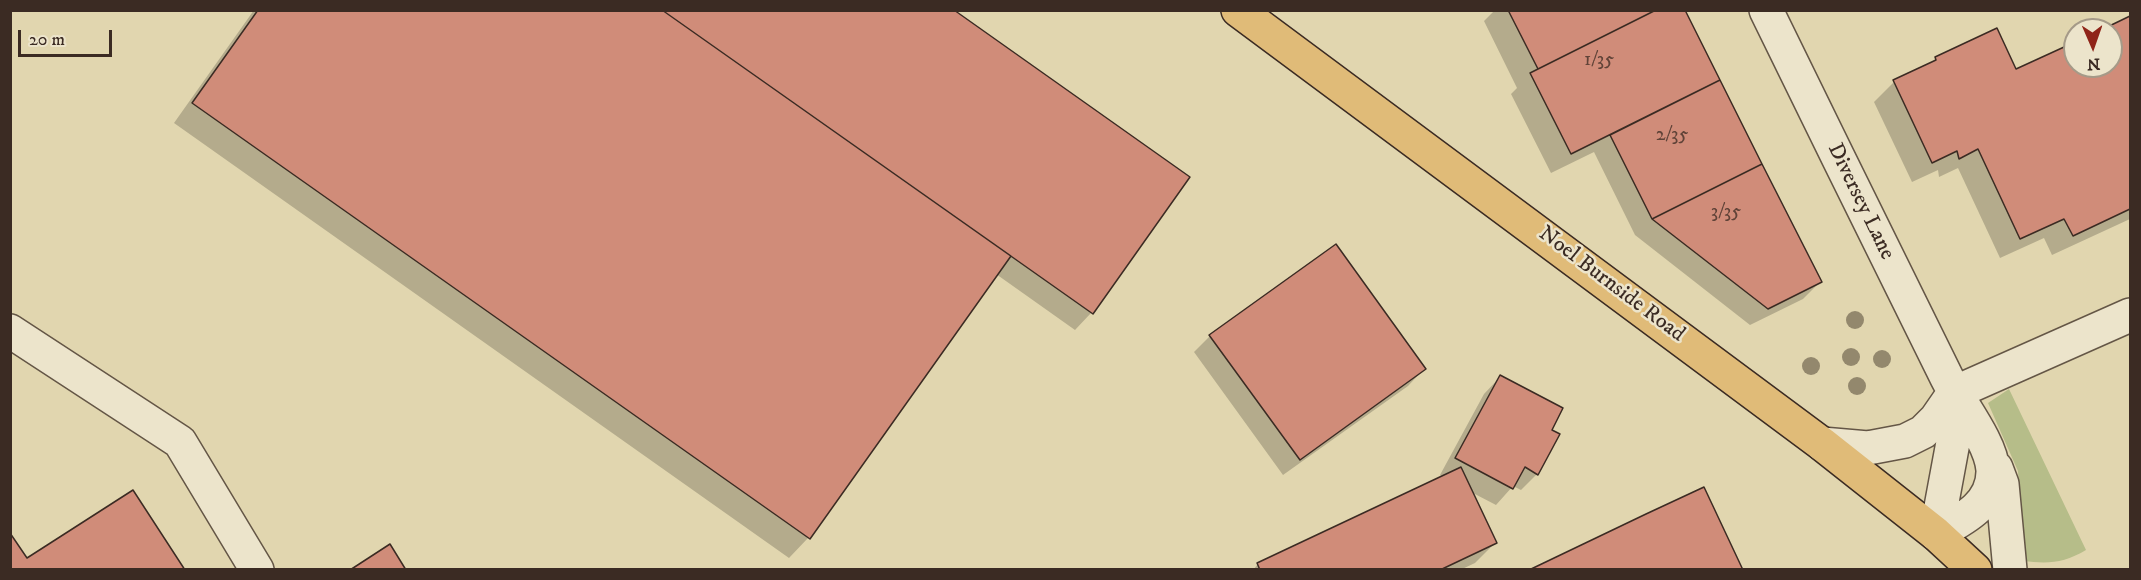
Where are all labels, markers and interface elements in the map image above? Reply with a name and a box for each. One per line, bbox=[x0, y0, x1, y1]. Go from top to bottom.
scale bar bbox=[21, 18, 116, 56]
north arrow bbox=[2063, 18, 2123, 78]
text: 20 m bbox=[29, 29, 65, 51]
house number: 1/35 bbox=[1584, 49, 1614, 73]
text: N bbox=[2087, 54, 2100, 74]
house number: 2/35 bbox=[1656, 124, 1688, 148]
street label: Diversey Lane bbox=[1820, 139, 1900, 265]
house number: 3/35 bbox=[1711, 201, 1741, 225]
street label: Noel Burnside Road bbox=[1533, 221, 1689, 349]

